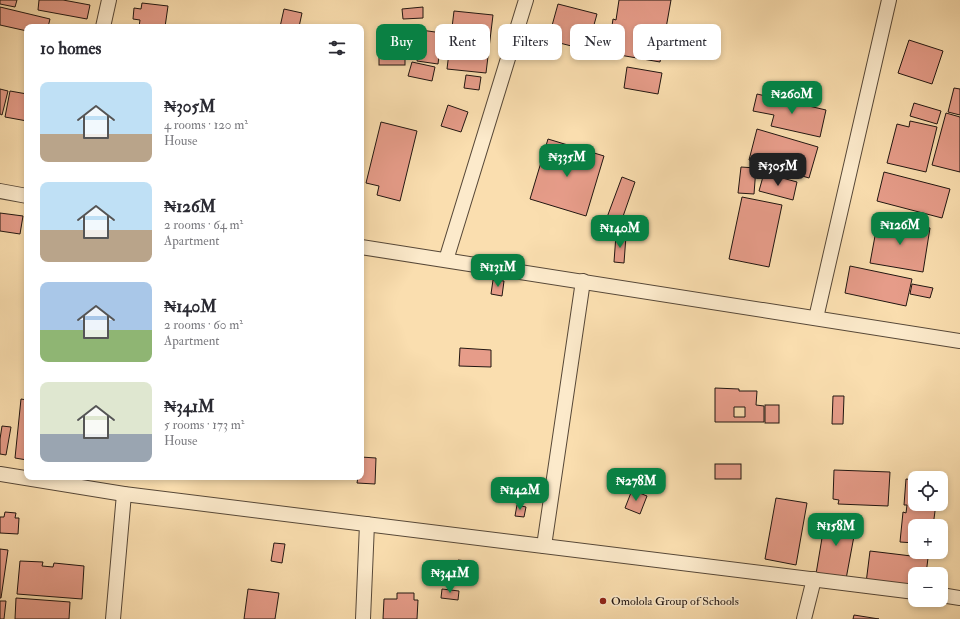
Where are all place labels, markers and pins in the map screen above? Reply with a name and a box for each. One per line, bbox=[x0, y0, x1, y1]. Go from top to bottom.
pin: ₦260M bbox=[764, 81, 820, 115]
pin: ₦335M bbox=[539, 144, 595, 178]
pin: ₦305M bbox=[750, 153, 806, 187]
pin: ₦126M bbox=[872, 212, 928, 246]
pin: ₦140M bbox=[592, 215, 648, 249]
pin: ₦131M bbox=[470, 254, 526, 288]
pin: ₦278M bbox=[608, 468, 664, 502]
pin: ₦142M bbox=[492, 477, 548, 511]
pin: ₦158M bbox=[808, 513, 864, 547]
pin: ₦341M bbox=[422, 560, 478, 594]
place label: Omolola Group of Schools bbox=[611, 594, 739, 609]
marker: Omolola Group of Schools bbox=[598, 596, 608, 606]

